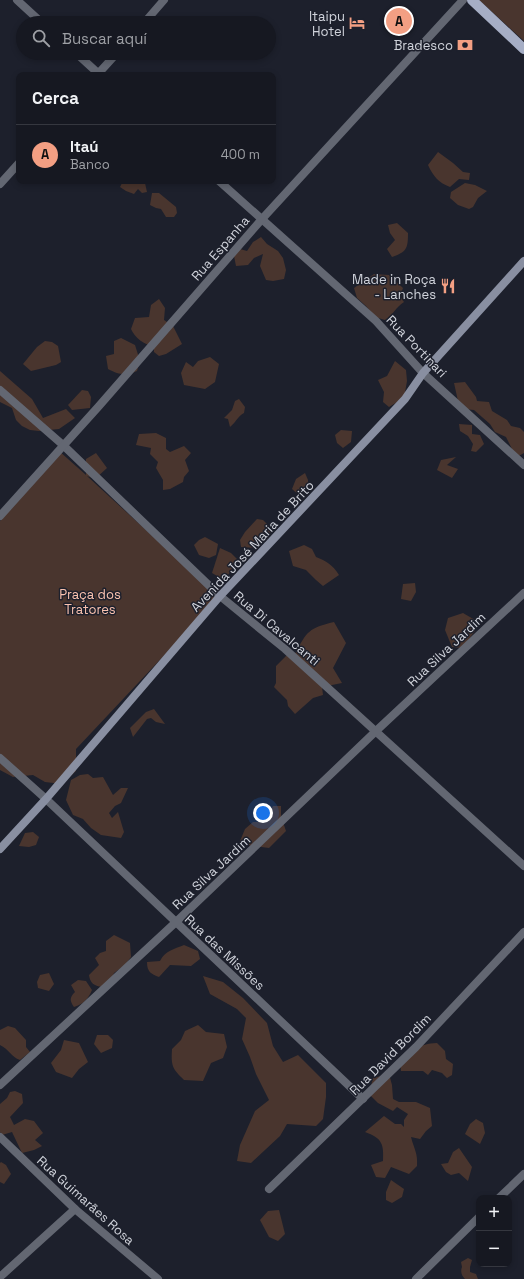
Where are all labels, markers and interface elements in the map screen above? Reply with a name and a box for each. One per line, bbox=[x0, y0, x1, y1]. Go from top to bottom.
pin: A bbox=[386, 6, 412, 36]
place label: Itaipu Hotel bbox=[309, 8, 345, 40]
hotel icon: Itaipu Hotel bbox=[348, 14, 366, 32]
search box bbox=[16, 16, 276, 60]
icon: search bbox=[30, 27, 52, 49]
text: Buscar aquí bbox=[62, 29, 147, 48]
bank icon: Bradesco bbox=[456, 36, 474, 54]
place label: Bradesco bbox=[394, 37, 453, 54]
text: Cerca bbox=[32, 87, 79, 109]
text: Itaú bbox=[70, 137, 99, 156]
text: A bbox=[41, 146, 49, 163]
text: 400 m bbox=[221, 146, 260, 163]
text: Banco bbox=[70, 156, 110, 173]
street label: Rua Espanha bbox=[188, 212, 254, 284]
place label: Made in Roça - Lanches bbox=[352, 271, 437, 303]
restaurant icon: Made in Roça - Lanches bbox=[439, 277, 457, 295]
street label: Rua Portinari bbox=[383, 312, 451, 381]
street label: Avenida José Maria de Brito bbox=[187, 477, 318, 616]
park label: Praça dos Tratores bbox=[59, 586, 121, 618]
street label: Rua Di Cavalcanti bbox=[230, 587, 323, 669]
street label: Rua Silva Jardim bbox=[404, 609, 489, 690]
your location bbox=[253, 803, 273, 823]
street label: Rua Silva Jardim bbox=[169, 832, 254, 913]
street label: Rua das Missões bbox=[181, 911, 268, 994]
street label: Rua David Bordim bbox=[346, 1010, 435, 1099]
street label: Rua Guimarães Rosa bbox=[33, 1152, 138, 1249]
map controls bbox=[476, 1195, 512, 1267]
button: + bbox=[476, 1195, 512, 1231]
button: − bbox=[476, 1231, 512, 1267]

